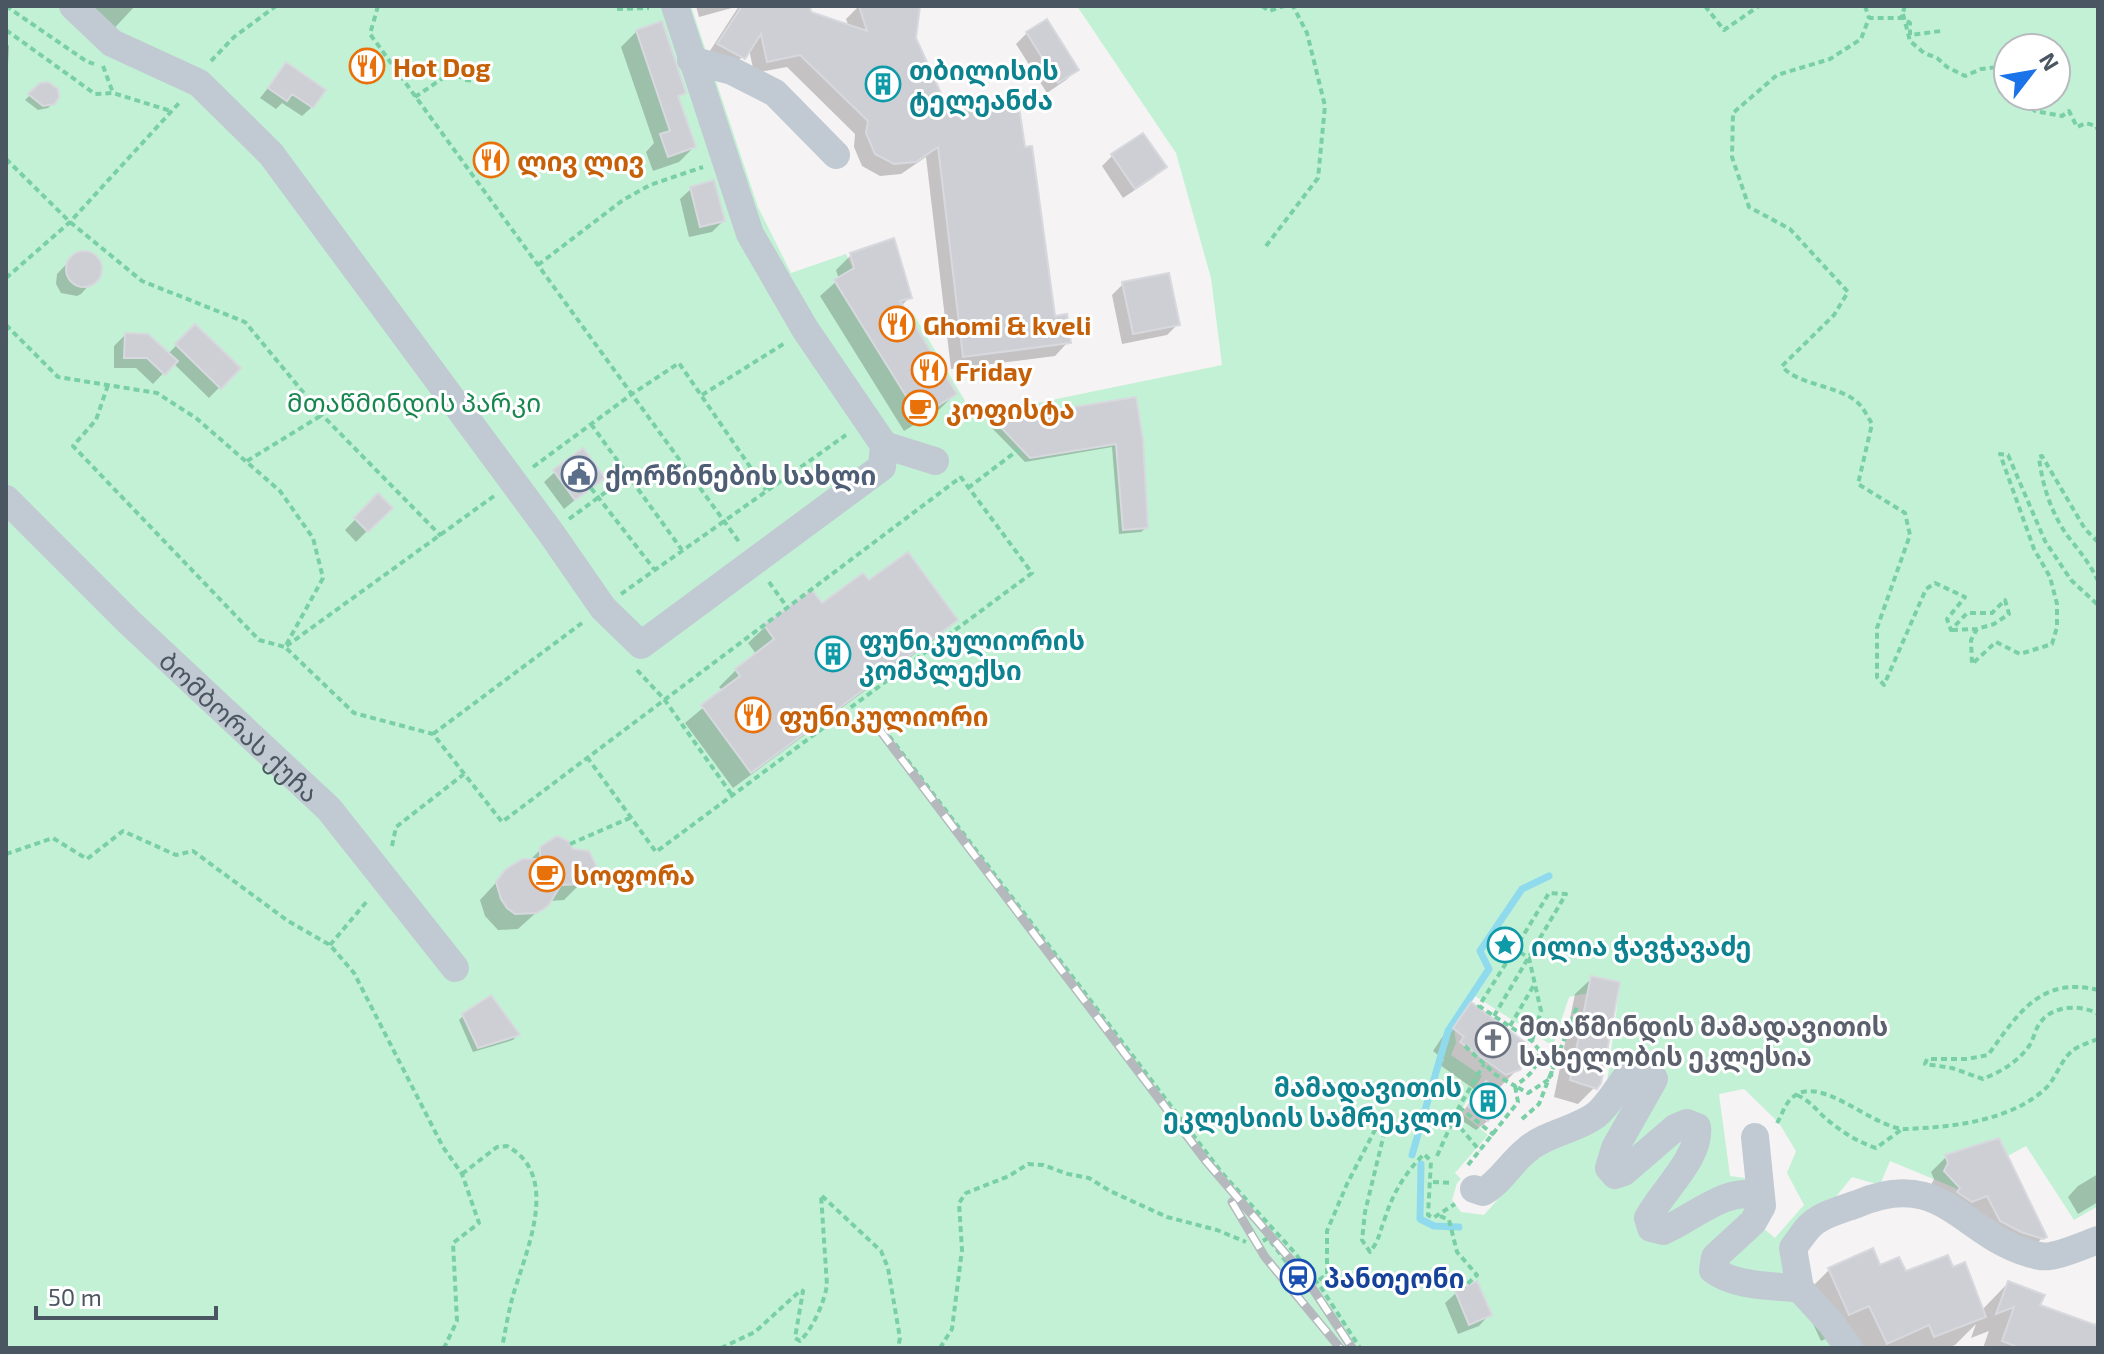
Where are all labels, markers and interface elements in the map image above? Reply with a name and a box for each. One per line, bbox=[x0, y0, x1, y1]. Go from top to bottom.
north arrow bbox=[1992, 32, 2072, 112]
restaurant icon: Hot Dog bbox=[348, 47, 386, 85]
text: N bbox=[2035, 48, 2065, 75]
place label: Hot Dog bbox=[393, 51, 491, 82]
place label: თბილისის ტელეანძა bbox=[909, 54, 1059, 117]
building icon: თბილისის ტელეანძა bbox=[864, 65, 902, 103]
restaurant icon: ლივ ლივ bbox=[472, 141, 510, 179]
place label: ლივ ლივ bbox=[517, 145, 644, 178]
restaurant icon: Ghomi & kveli bbox=[878, 305, 916, 343]
place label: Ghomi & kveli bbox=[923, 309, 1091, 340]
restaurant icon: Friday bbox=[910, 351, 948, 389]
place label: Friday bbox=[955, 355, 1033, 387]
park label: მთაწმინდის პარკი bbox=[287, 386, 541, 419]
cafe icon: კოფისტა bbox=[901, 389, 939, 427]
place label: კოფისტა bbox=[946, 393, 1075, 426]
public building icon: ქორწინების სახლი bbox=[560, 455, 598, 493]
place label: ქორწინების სახლი bbox=[605, 459, 876, 492]
place label: ფუნიკულიორის კომპლექსი bbox=[859, 624, 1085, 687]
building icon: ფუნიკულიორის კომპლექსი bbox=[814, 635, 852, 673]
street label: ბომბორას ქუჩა bbox=[154, 644, 326, 808]
restaurant icon: ფუნიკულიორი bbox=[734, 696, 772, 734]
place label: ფუნიკულიორი bbox=[779, 700, 988, 733]
cafe icon: სოფორა bbox=[528, 855, 566, 893]
place label: სოფორა bbox=[573, 859, 695, 892]
place icon: ილია ჭავჭავაძე bbox=[1486, 926, 1524, 964]
place label: ილია ჭავჭავაძე bbox=[1531, 930, 1751, 963]
place label: მთაწმინდის მამადავითის სახელობის ეკლესია bbox=[1519, 1010, 1888, 1073]
church icon: მთაწმინდის მამადავითის სახელობის ეკლესია bbox=[1474, 1021, 1512, 1059]
place label: მამადავითის ეკლესიის სამრეკლო bbox=[1163, 1071, 1462, 1134]
building icon: მამადავითის ეკლესიის სამრეკლო bbox=[1469, 1082, 1507, 1120]
station icon: პანთეონი bbox=[1279, 1258, 1317, 1296]
place label: პანთეონი bbox=[1324, 1262, 1464, 1295]
scale bar bbox=[36, 1270, 216, 1320]
text: 50 m bbox=[48, 1282, 102, 1311]

